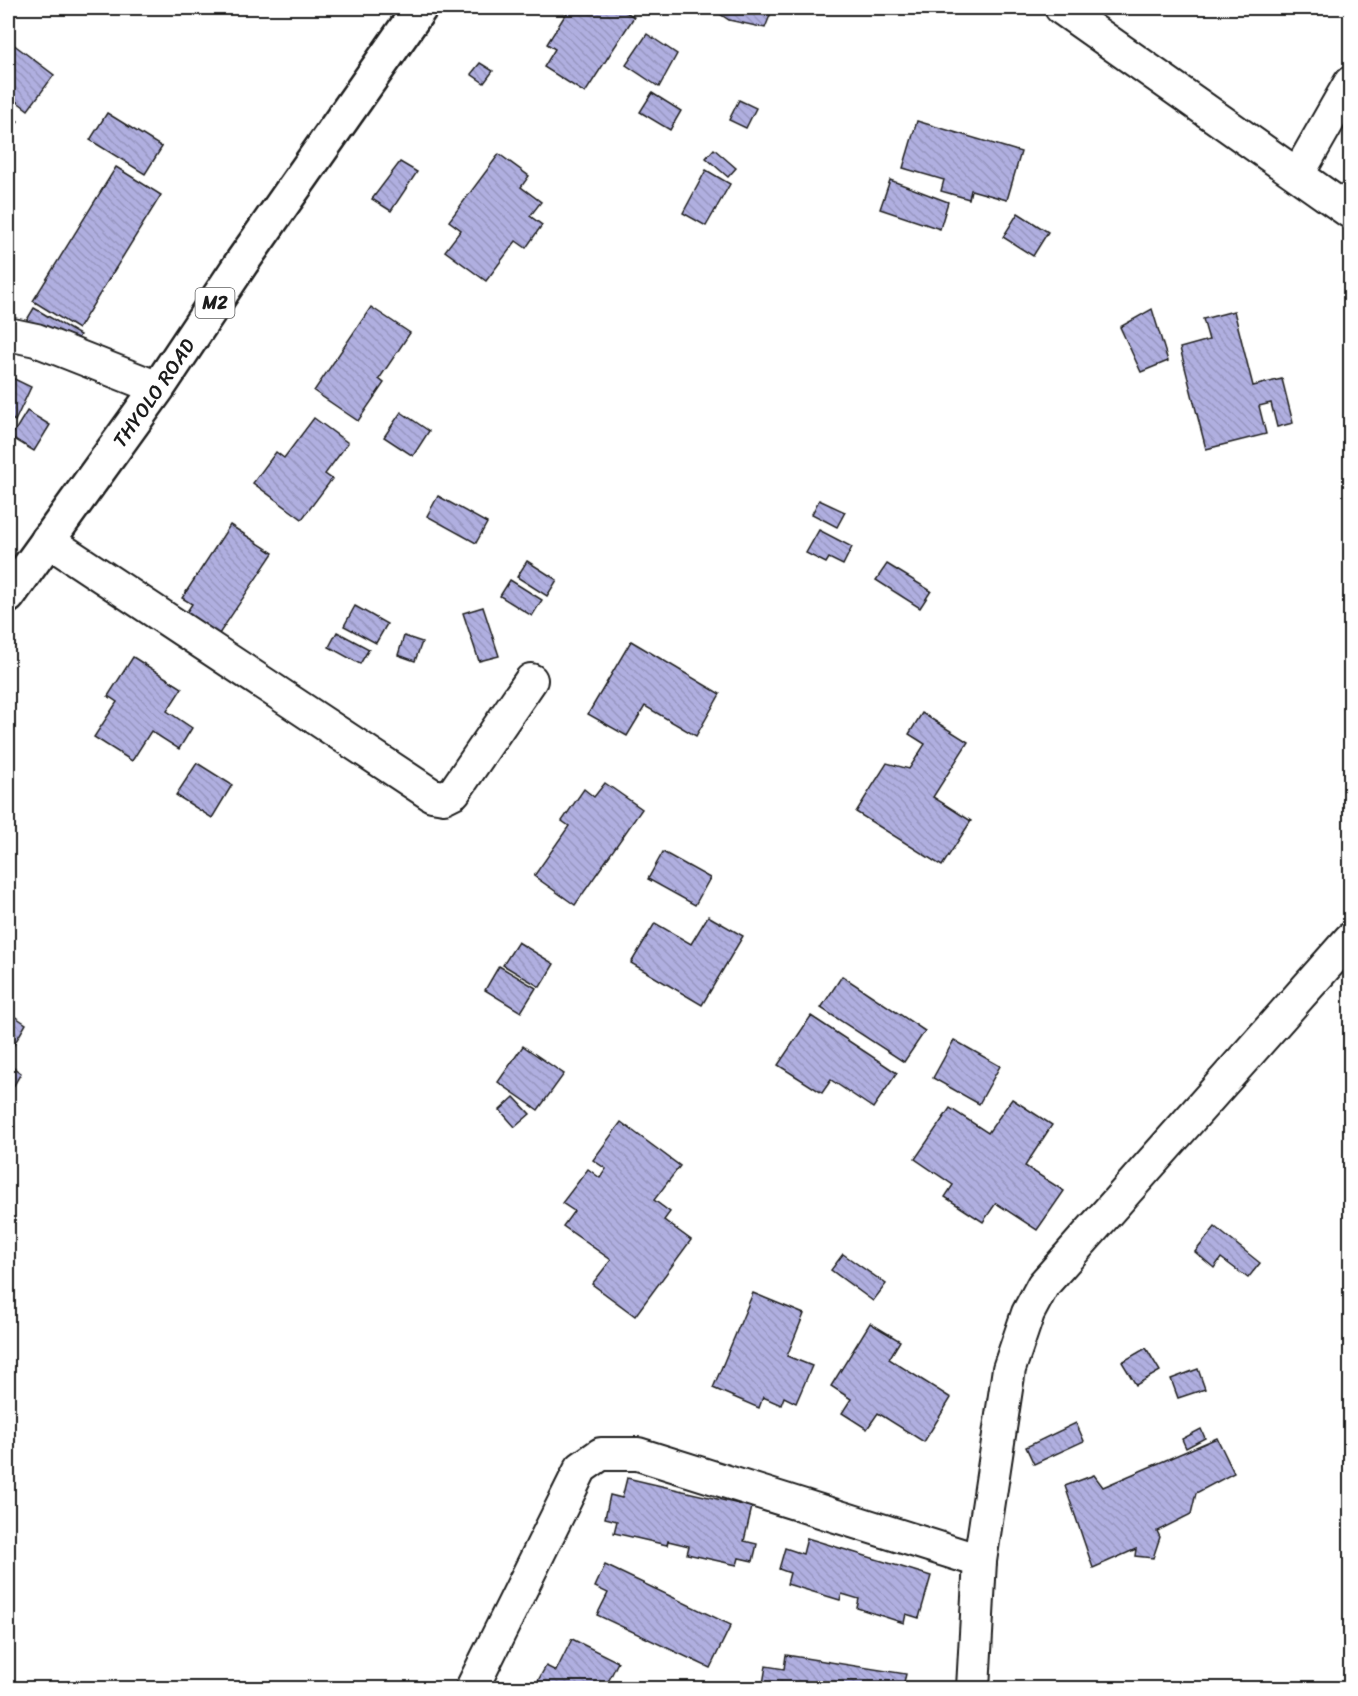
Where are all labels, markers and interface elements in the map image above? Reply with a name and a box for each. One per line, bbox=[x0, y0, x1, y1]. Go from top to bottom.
road number: M2 bbox=[196, 288, 234, 318]
street label: THYOLO ROAD bbox=[103, 331, 204, 455]

